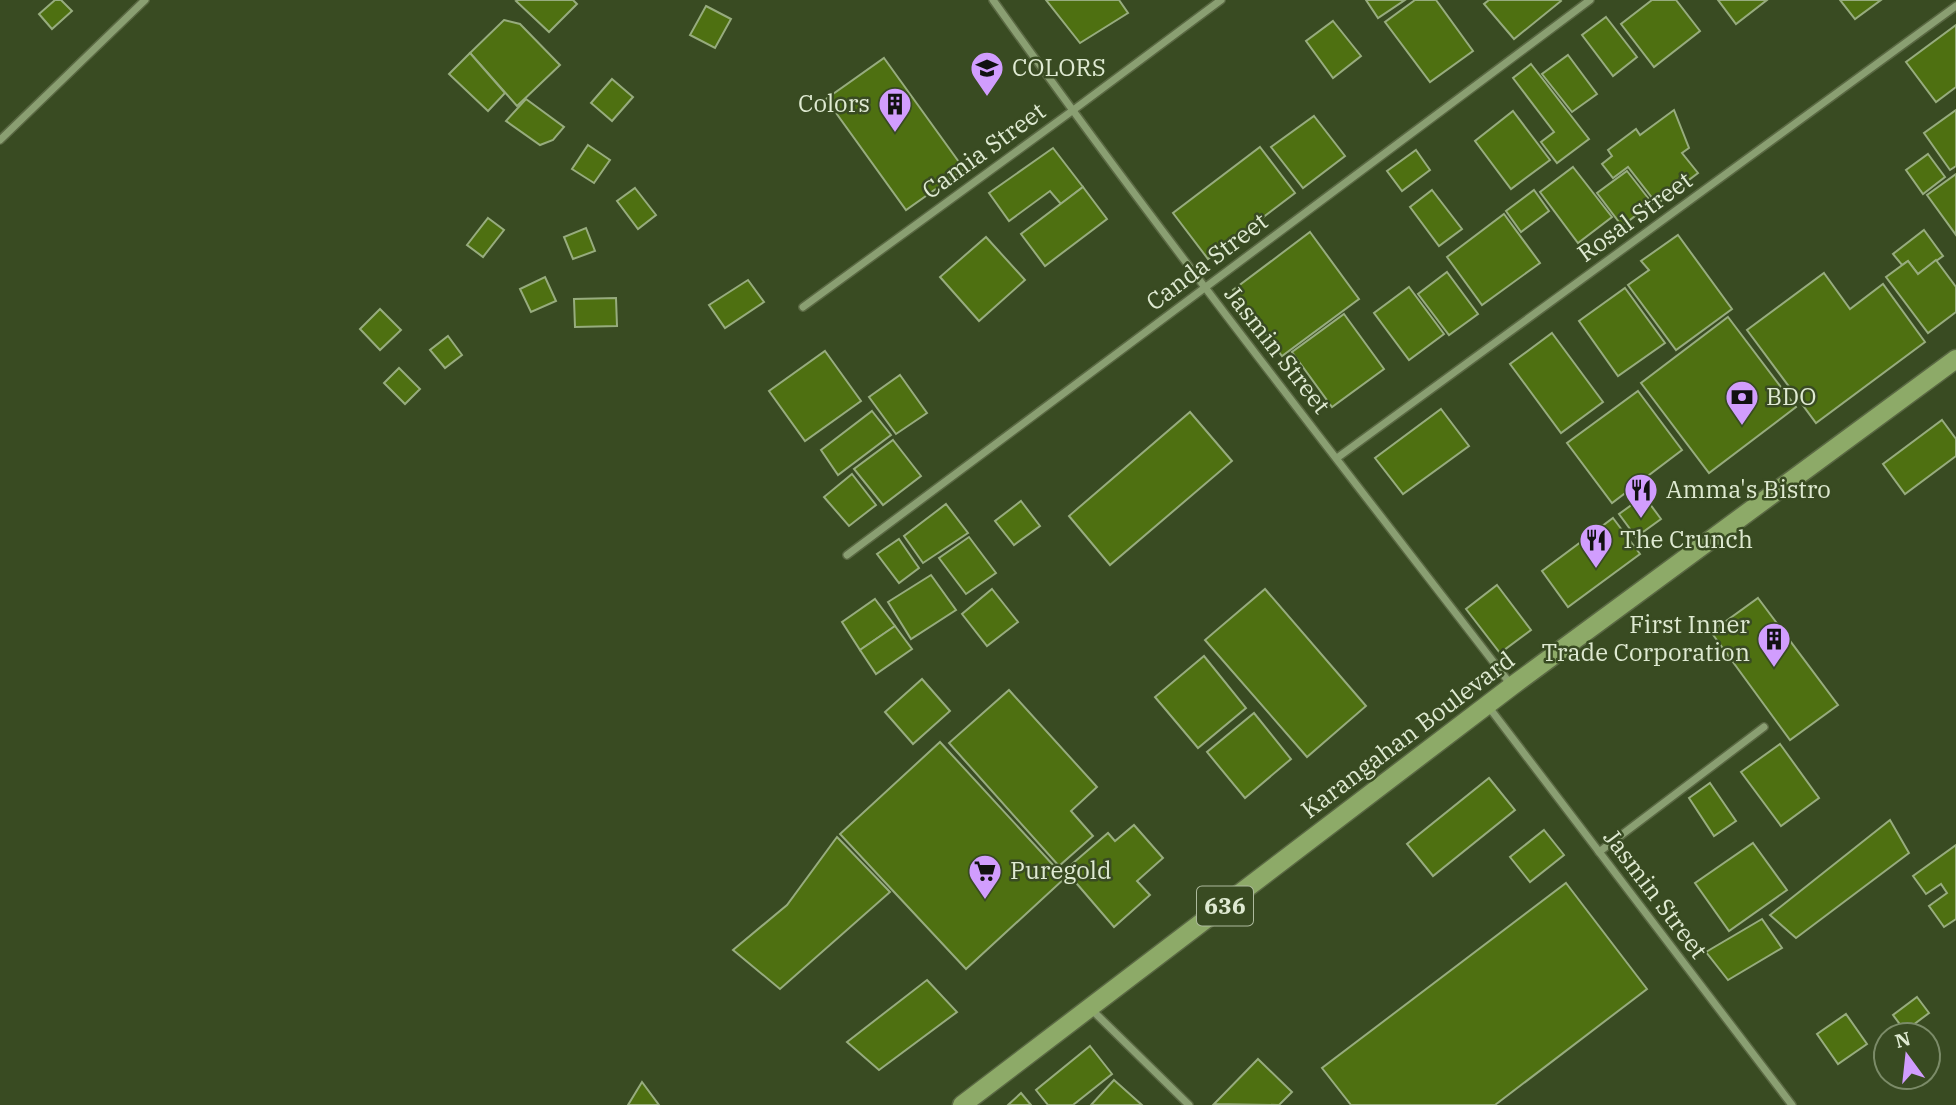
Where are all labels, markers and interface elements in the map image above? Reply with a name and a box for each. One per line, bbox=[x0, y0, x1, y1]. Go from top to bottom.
school or university icon: COLORS bbox=[968, 49, 1006, 98]
place label: COLORS bbox=[1012, 51, 1106, 83]
building icon: Colors bbox=[876, 85, 914, 134]
place label: Colors bbox=[798, 87, 870, 119]
street label: Camia Street bbox=[915, 95, 1051, 206]
street label: Rosal Street bbox=[1571, 164, 1698, 269]
street label: Canda Street bbox=[1139, 205, 1274, 317]
street label: Jasmin Street bbox=[1218, 279, 1338, 420]
bank icon: BDO bbox=[1723, 378, 1761, 427]
place label: BDO bbox=[1766, 380, 1816, 412]
restaurant icon: Amma's Bistro bbox=[1622, 471, 1660, 520]
place label: Amma's Bistro bbox=[1666, 473, 1831, 505]
restaurant icon: The Crunch bbox=[1577, 521, 1615, 570]
place label: The Crunch bbox=[1620, 523, 1753, 555]
place label: First Inner Trade Corporation bbox=[1542, 608, 1750, 668]
building icon: First Inner Trade Corporation bbox=[1755, 620, 1793, 669]
street label: Karangahan Boulevard bbox=[1294, 643, 1521, 825]
street label: Jasmin Street bbox=[1597, 822, 1715, 965]
supermarket icon: Puregold bbox=[966, 852, 1004, 901]
place label: Puregold bbox=[1010, 854, 1112, 886]
road number: 636 bbox=[1197, 886, 1253, 925]
north arrow bbox=[1872, 1021, 1942, 1091]
text: N bbox=[1892, 1026, 1913, 1053]

